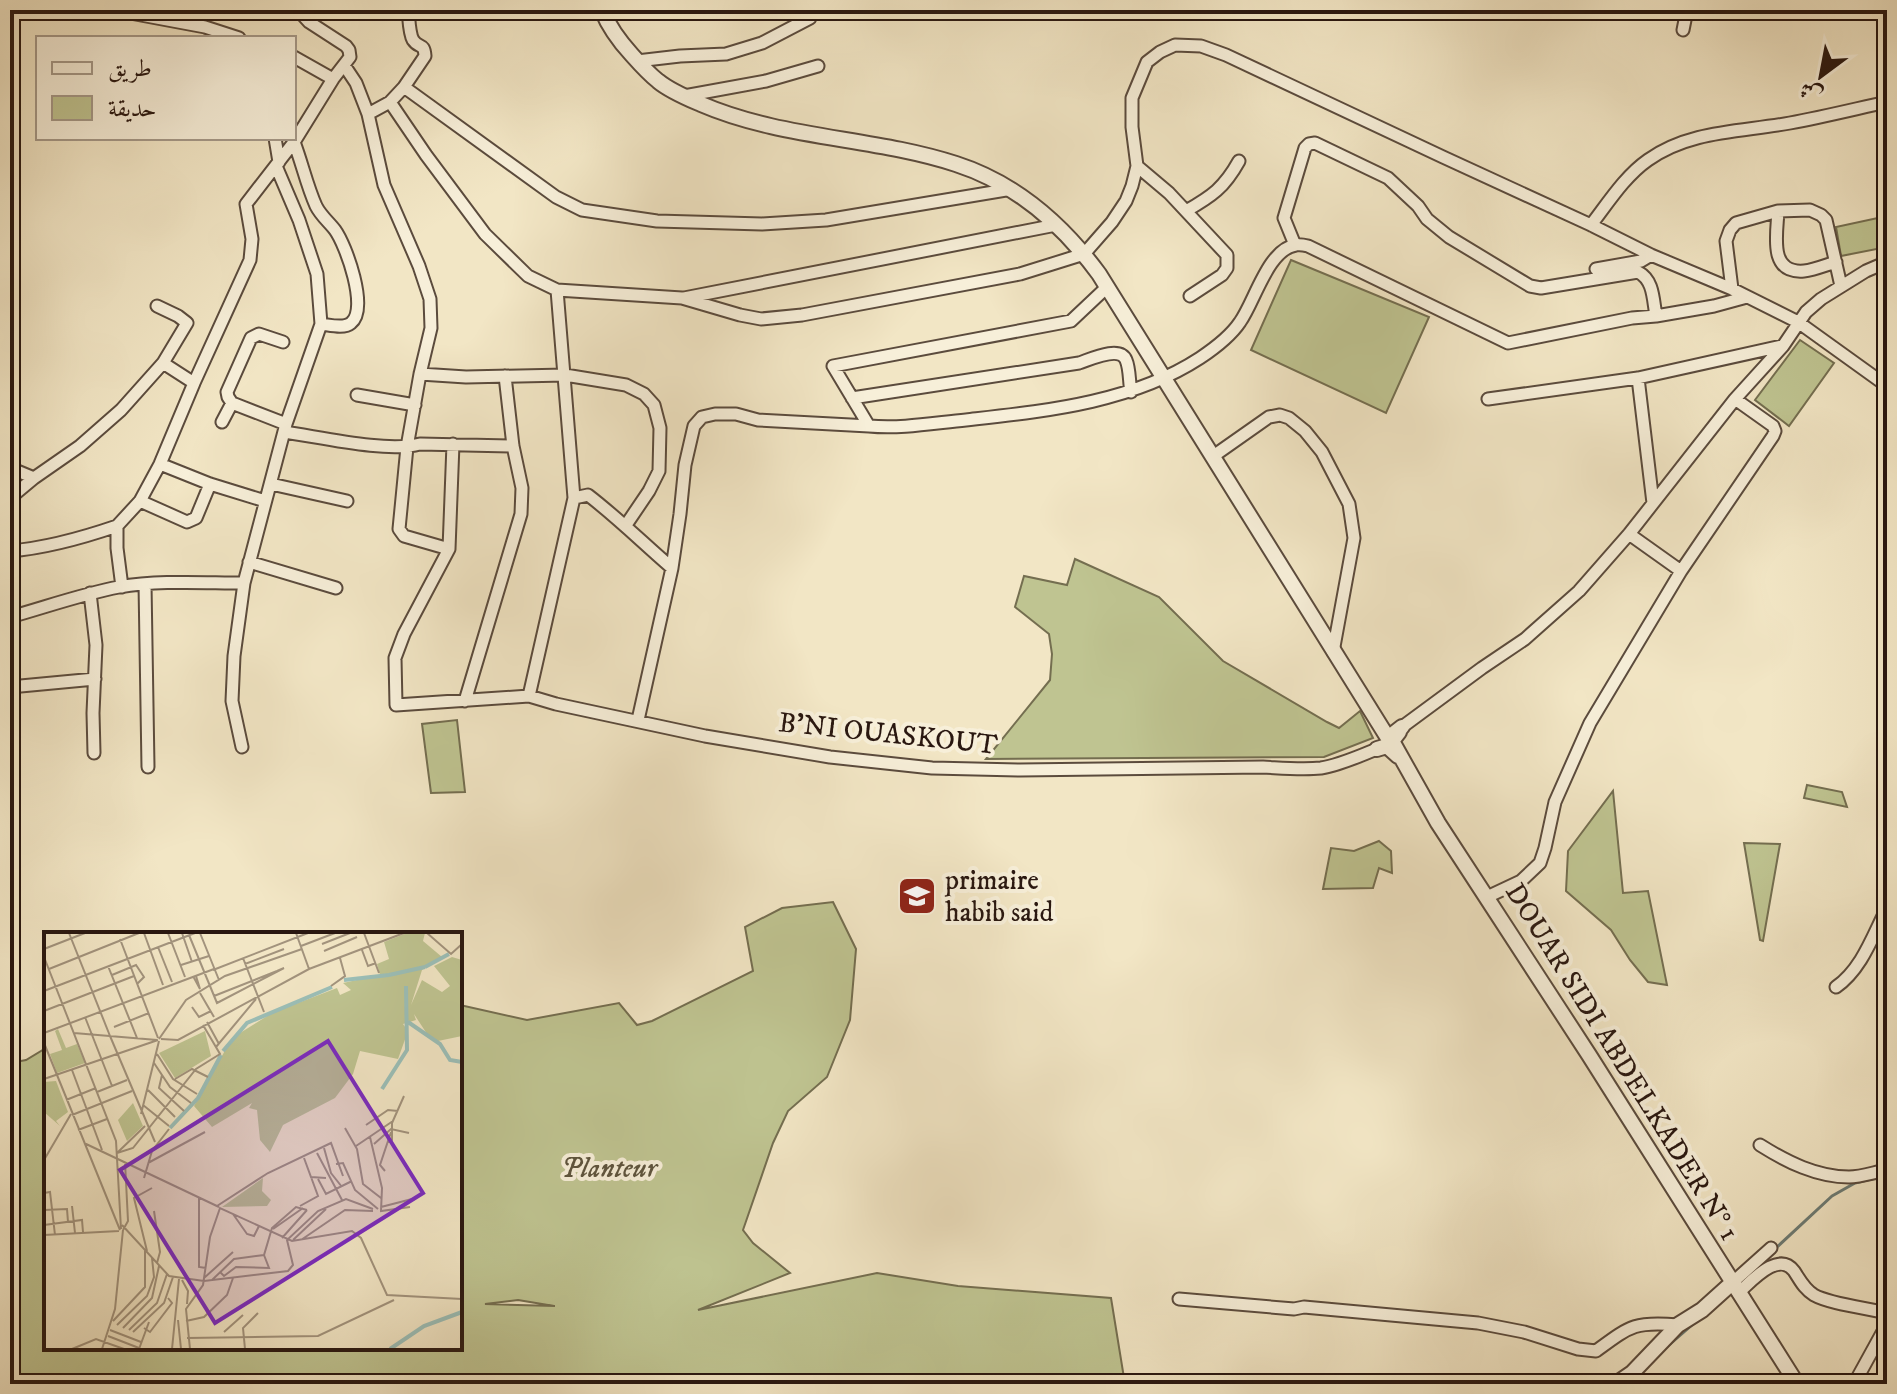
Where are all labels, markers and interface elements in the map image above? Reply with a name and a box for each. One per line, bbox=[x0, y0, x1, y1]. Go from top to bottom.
legend bbox=[36, 36, 296, 140]
north arrow bbox=[1781, 36, 1861, 116]
text: طريق bbox=[108, 54, 152, 84]
text: ش bbox=[1795, 74, 1828, 109]
text: حديقة bbox=[108, 94, 157, 124]
street label: B'NI OUASKOUT bbox=[777, 705, 999, 763]
place label: primaire habib said bbox=[944, 863, 1053, 930]
school or university icon: primaire habib said bbox=[896, 875, 938, 917]
street label: DOUAR SIDI ABDELKADER N° 1 bbox=[1497, 877, 1747, 1247]
inset map bbox=[44, 932, 462, 1350]
park label: Planteur bbox=[561, 1151, 659, 1186]

